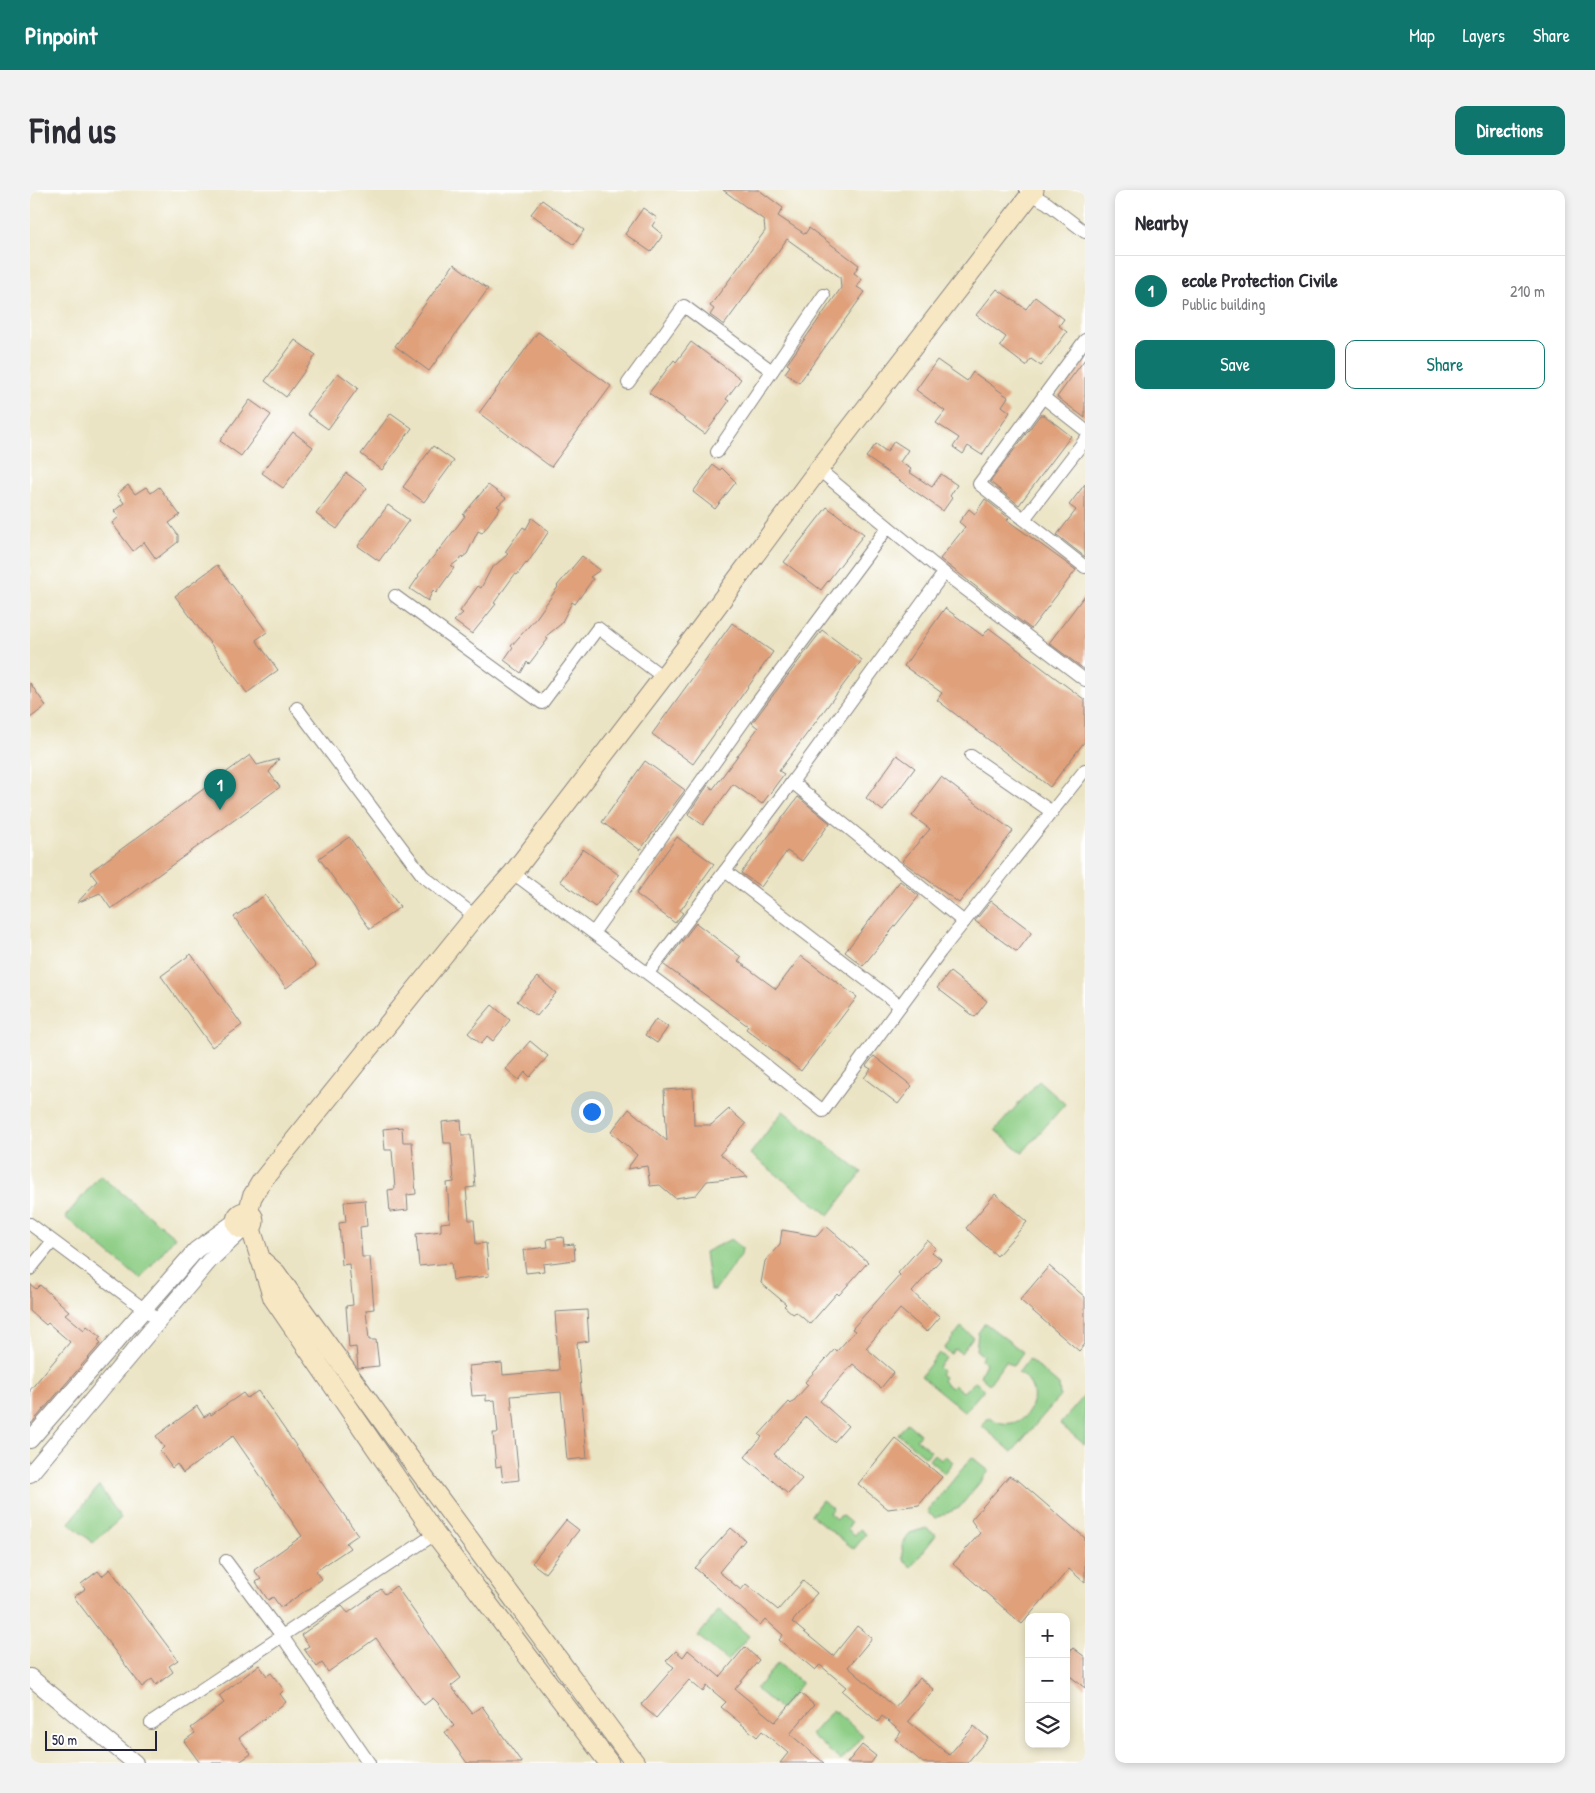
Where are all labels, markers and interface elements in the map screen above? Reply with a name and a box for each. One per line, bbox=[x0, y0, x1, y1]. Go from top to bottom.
text: Pinpoint bbox=[25, 19, 97, 51]
text: Map bbox=[1409, 23, 1435, 48]
text: Layers bbox=[1463, 23, 1505, 48]
text: Share bbox=[1533, 23, 1570, 48]
button: Directions bbox=[1455, 106, 1565, 155]
text: Find us bbox=[30, 107, 116, 154]
text: Nearby bbox=[1135, 208, 1188, 237]
text: ecole Protection Civile bbox=[1182, 267, 1338, 293]
text: 1 bbox=[1148, 280, 1154, 302]
text: 210 m bbox=[1510, 280, 1545, 302]
text: Public building bbox=[1182, 293, 1265, 315]
button: Save bbox=[1135, 340, 1335, 389]
button: Share bbox=[1345, 340, 1545, 389]
pin: 1 bbox=[204, 769, 236, 810]
your location bbox=[579, 1099, 605, 1125]
map controls bbox=[1025, 1613, 1070, 1748]
button: + bbox=[1025, 1613, 1070, 1658]
button: − bbox=[1025, 1658, 1070, 1703]
button: layers bbox=[1025, 1703, 1070, 1748]
scale bar bbox=[45, 1728, 158, 1751]
text: 50 m bbox=[52, 1730, 77, 1749]

